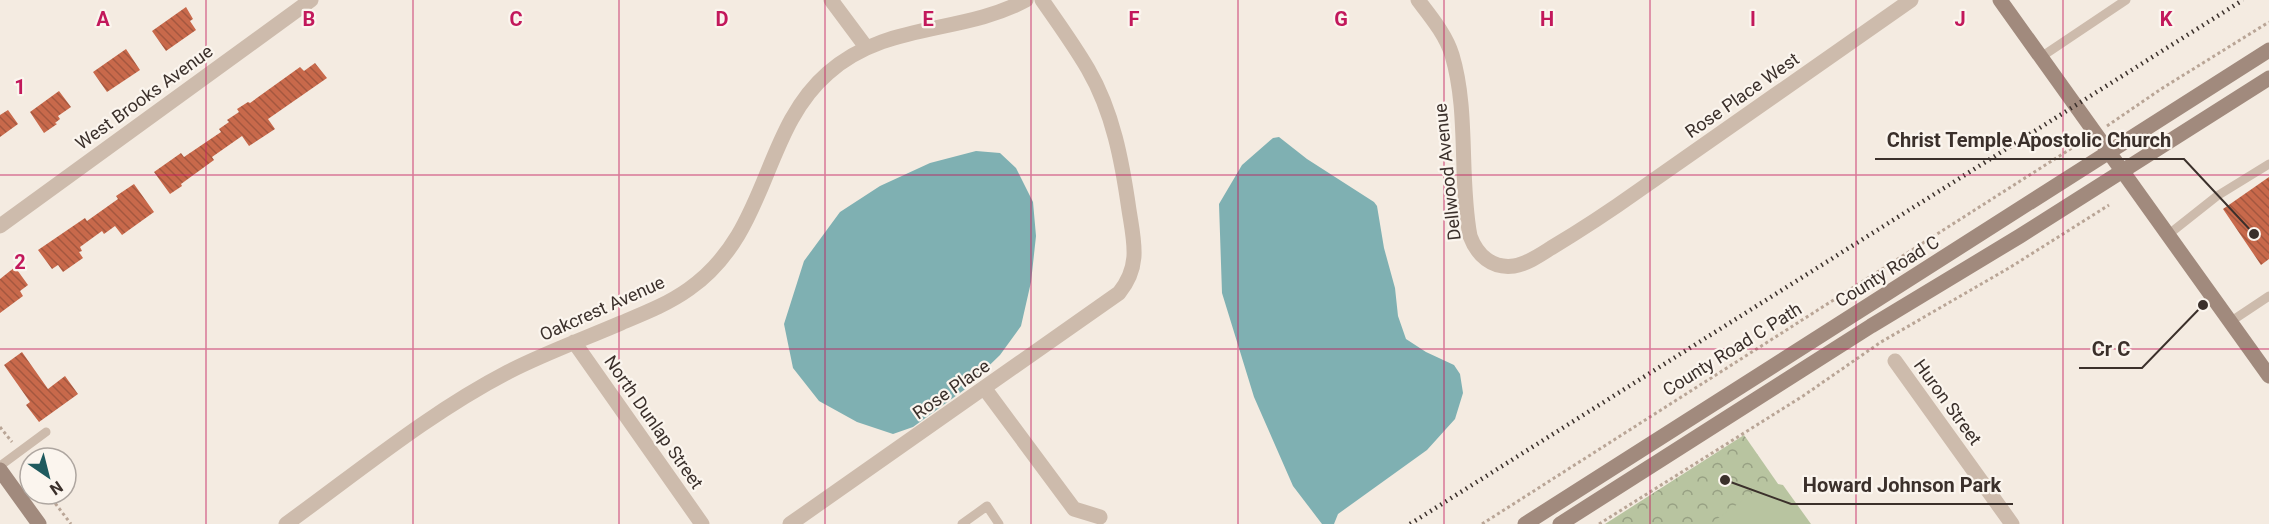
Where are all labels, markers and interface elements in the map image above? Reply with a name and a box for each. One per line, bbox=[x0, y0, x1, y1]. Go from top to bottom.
text: A bbox=[96, 7, 110, 31]
text: B bbox=[303, 7, 315, 31]
text: C bbox=[509, 7, 523, 31]
text: D bbox=[716, 7, 729, 31]
text: E bbox=[922, 7, 934, 31]
text: F bbox=[1129, 7, 1140, 31]
text: G bbox=[1334, 7, 1348, 31]
text: H bbox=[1540, 7, 1554, 31]
text: I bbox=[1750, 7, 1756, 31]
text: J bbox=[1954, 7, 1966, 31]
text: K bbox=[2160, 7, 2173, 31]
street label: West Brooks Avenue bbox=[71, 40, 217, 154]
street label: Rose Place West bbox=[1681, 48, 1803, 142]
text: 1 bbox=[14, 75, 26, 99]
street label: Dellwood Avenue bbox=[1429, 102, 1465, 242]
callout: Christ Temple Apostolic Church bbox=[1875, 121, 2184, 159]
text: Christ Temple Apostolic Church bbox=[1887, 128, 2171, 152]
street label: County Road C bbox=[1831, 231, 1943, 311]
text: 2 bbox=[14, 250, 26, 274]
street label: Oakcrest Avenue bbox=[536, 271, 668, 345]
street label: County Road C Path bbox=[1659, 298, 1805, 400]
callout: Cr C bbox=[2079, 330, 2142, 368]
text: Cr C bbox=[2092, 337, 2130, 361]
street label: North Dunlap Street bbox=[600, 351, 708, 493]
street label: Rose Place bbox=[908, 355, 994, 423]
street label: Huron Street bbox=[1910, 355, 1986, 449]
north arrow bbox=[18, 446, 78, 506]
callout: Howard Johnson Park bbox=[1791, 466, 2013, 504]
text: Howard Johnson Park bbox=[1803, 473, 2001, 497]
text: N bbox=[46, 477, 66, 499]

